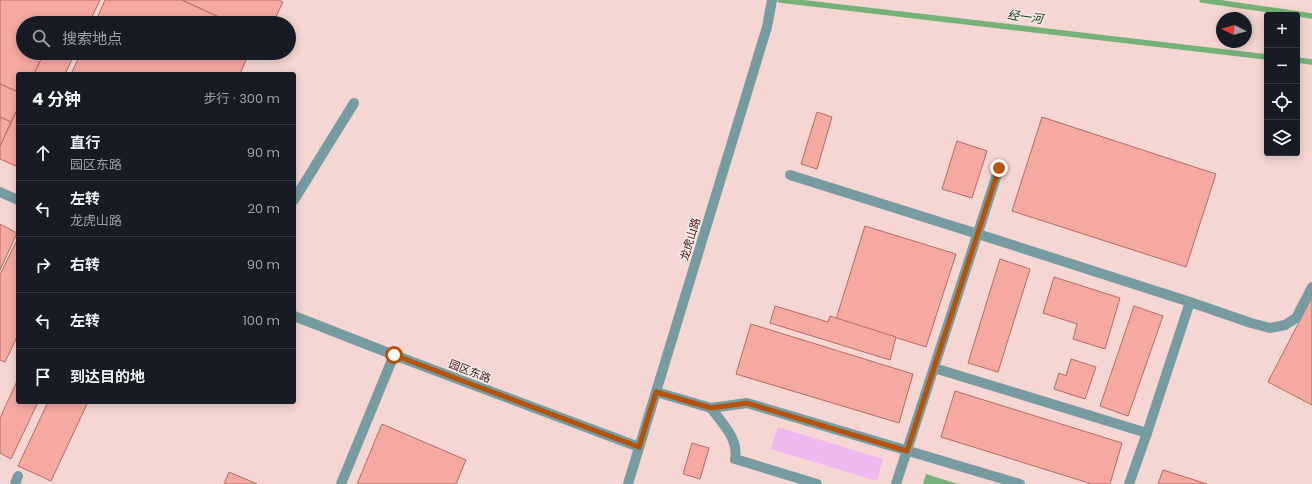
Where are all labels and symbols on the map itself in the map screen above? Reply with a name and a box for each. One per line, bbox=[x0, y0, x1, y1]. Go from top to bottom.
water label: 经一河 bbox=[1006, 6, 1046, 27]
north arrow bbox=[1216, 12, 1252, 48]
route end bbox=[990, 159, 1008, 177]
street label: 龙虎山路 bbox=[676, 216, 704, 262]
route start bbox=[385, 346, 403, 364]
street label: 园区东路 bbox=[447, 356, 493, 386]

